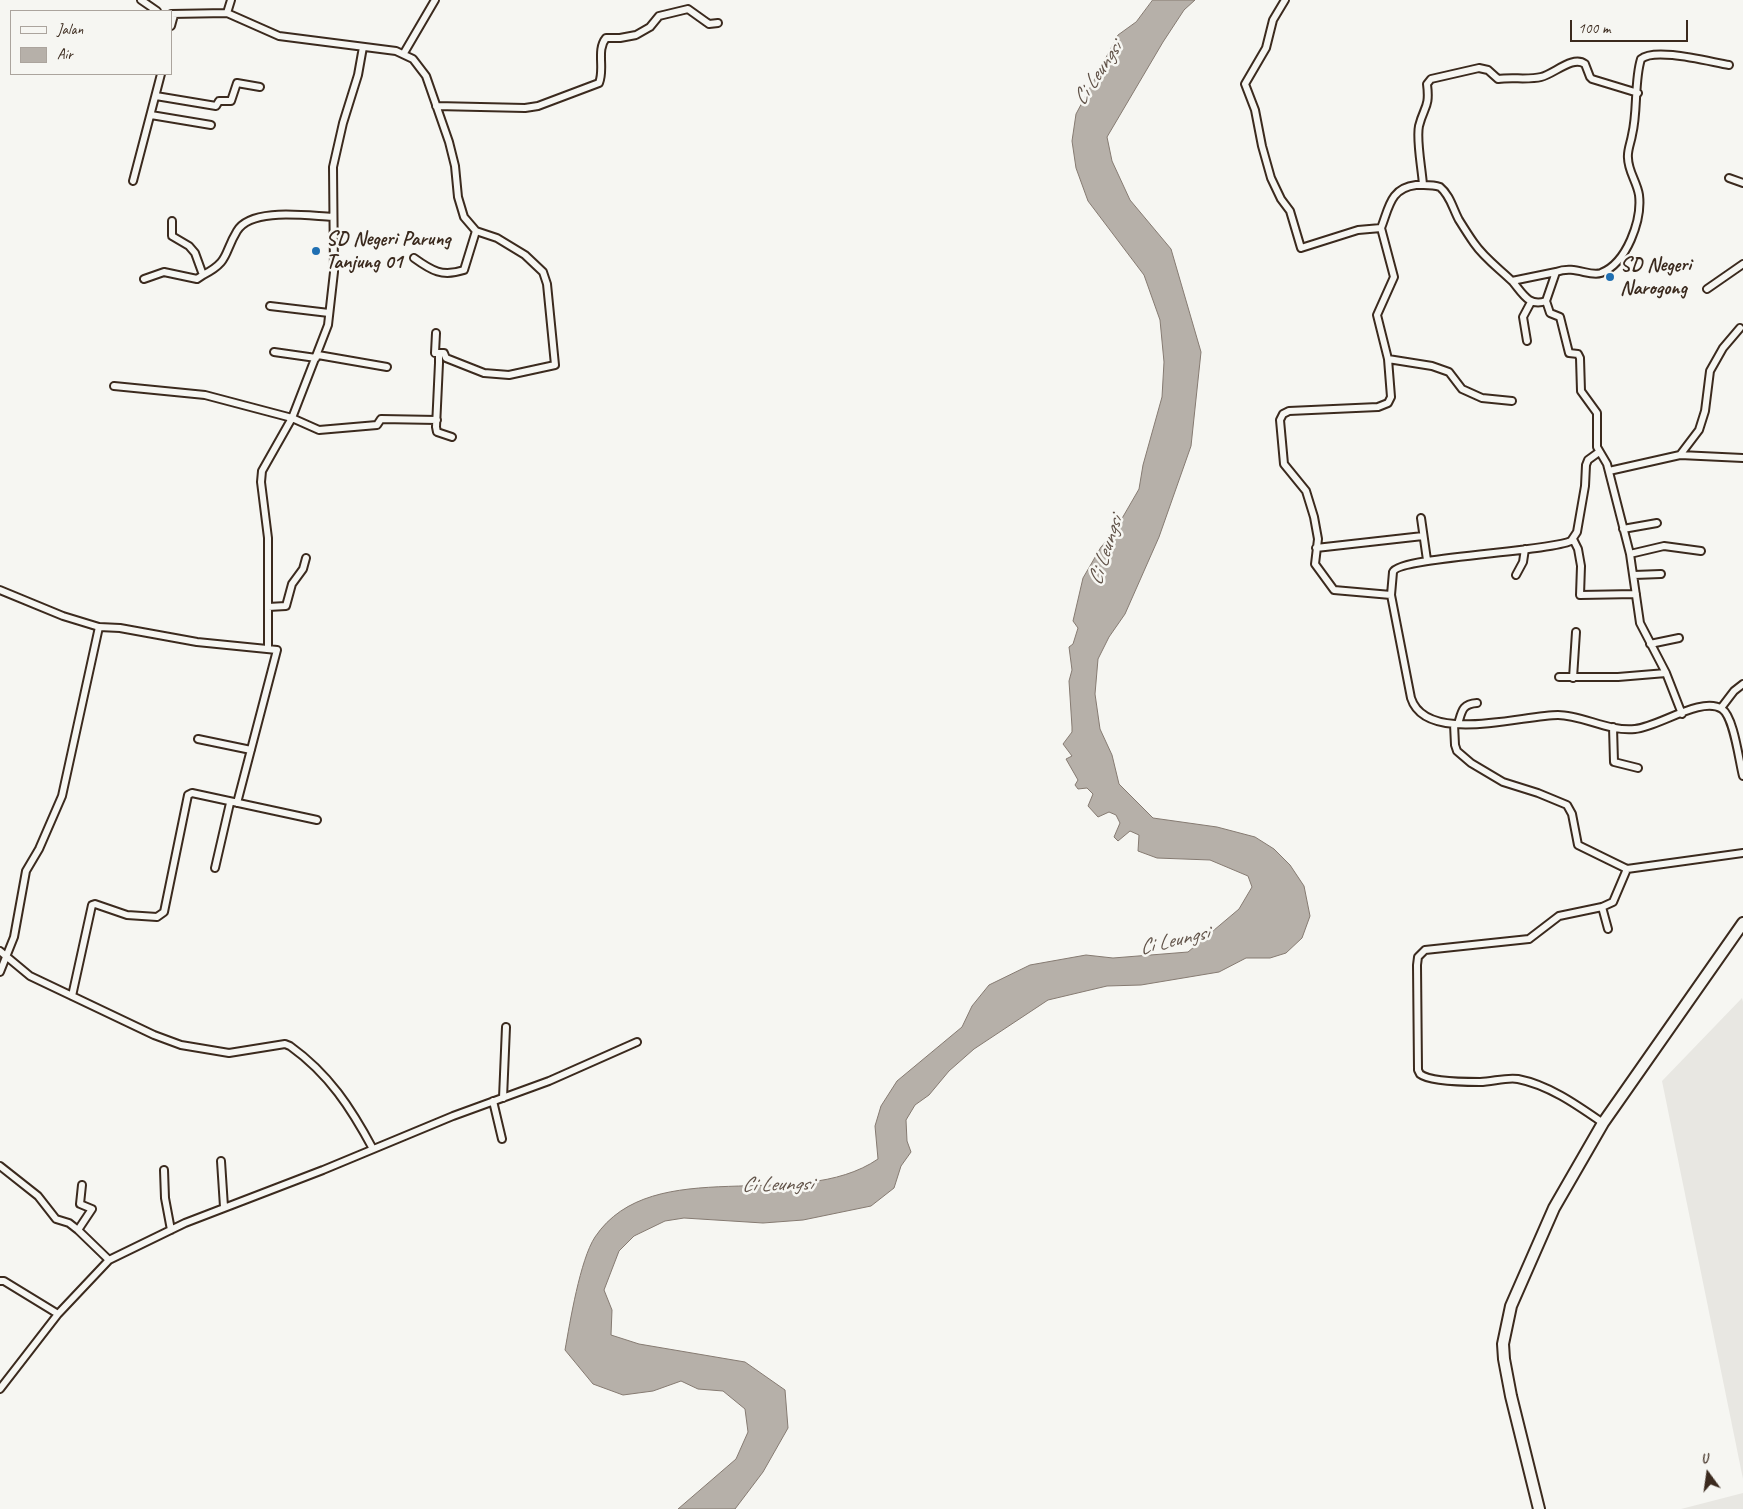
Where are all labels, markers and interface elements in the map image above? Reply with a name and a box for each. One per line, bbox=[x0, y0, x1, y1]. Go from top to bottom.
legend bbox=[10, 10, 172, 75]
scale bar bbox=[1573, 10, 1690, 42]
text: 100 m bbox=[1578, 19, 1610, 38]
text: Jalan bbox=[57, 20, 83, 39]
water label: Ci Leungsi bbox=[1068, 38, 1128, 110]
text: Air bbox=[57, 45, 73, 64]
place label: SD Negeri Parung Tanjung 01 bbox=[326, 228, 451, 275]
marker: SD Negeri Parung Tanjung 01 bbox=[310, 245, 322, 257]
place label: SD Negeri Narogong bbox=[1620, 254, 1691, 301]
marker: SD Negeri Narogong bbox=[1604, 271, 1616, 283]
water label: Ci Leungsi bbox=[1083, 514, 1129, 588]
water label: Ci Leungsi bbox=[1137, 921, 1211, 961]
water label: Ci Leungsi bbox=[742, 1172, 812, 1198]
north arrow bbox=[1683, 1449, 1733, 1499]
text: U bbox=[1699, 1450, 1710, 1468]

